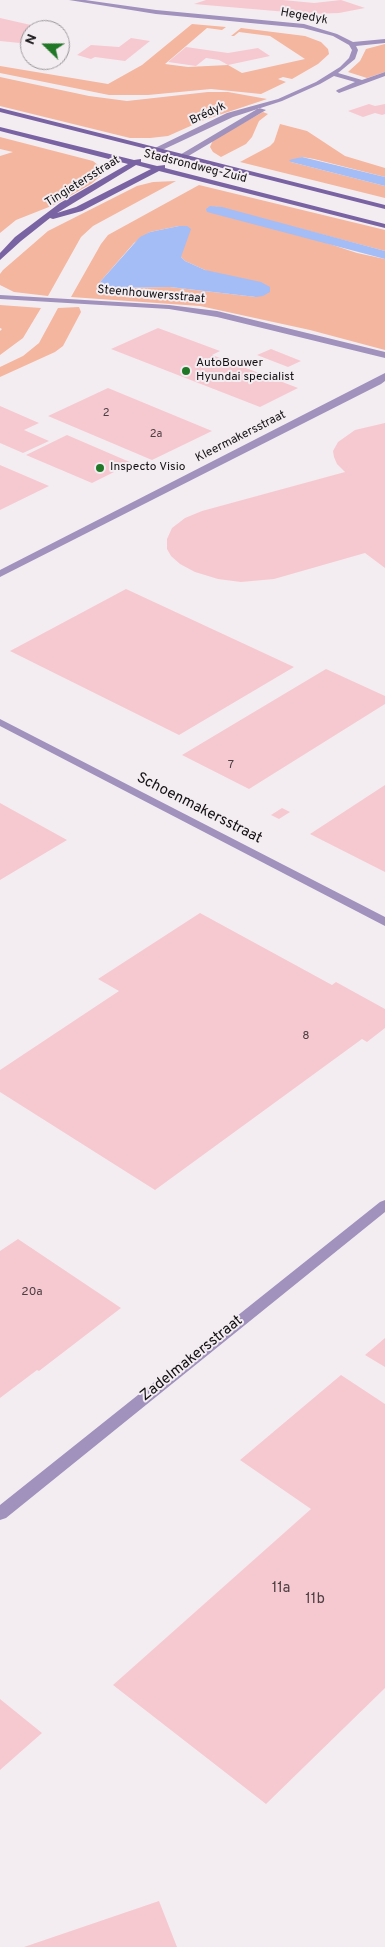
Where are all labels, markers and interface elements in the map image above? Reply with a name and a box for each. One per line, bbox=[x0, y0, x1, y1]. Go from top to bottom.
street label: Hegedyk bbox=[279, 6, 329, 28]
north arrow bbox=[20, 20, 70, 70]
text: N bbox=[22, 32, 41, 47]
street label: Brédyk bbox=[188, 99, 228, 129]
street label: Stadsrondweg-Zuid bbox=[142, 147, 248, 187]
street label: Tingietersstraat bbox=[43, 153, 123, 211]
street label: Steenhouwersstraat bbox=[97, 283, 205, 307]
place label: AutoBouwer Hyundai specialist bbox=[196, 357, 294, 385]
marker: AutoBouwer Hyundai specialist bbox=[180, 365, 192, 377]
house number: 2 bbox=[103, 407, 109, 421]
street label: Kleermakersstraat bbox=[194, 408, 288, 466]
house number: 2a bbox=[150, 428, 162, 442]
place label: Inspecto Visio bbox=[110, 461, 185, 475]
marker: Inspecto Visio bbox=[94, 462, 106, 474]
house number: 7 bbox=[228, 759, 234, 773]
street label: Schoenmakersstraat bbox=[133, 770, 265, 848]
house number: 8 bbox=[302, 1030, 310, 1044]
house number: 20a bbox=[21, 1286, 43, 1300]
street label: Zadelmakersstraat bbox=[137, 1312, 247, 1406]
house number: 11a bbox=[272, 1580, 290, 1598]
house number: 11b bbox=[305, 1591, 325, 1609]

